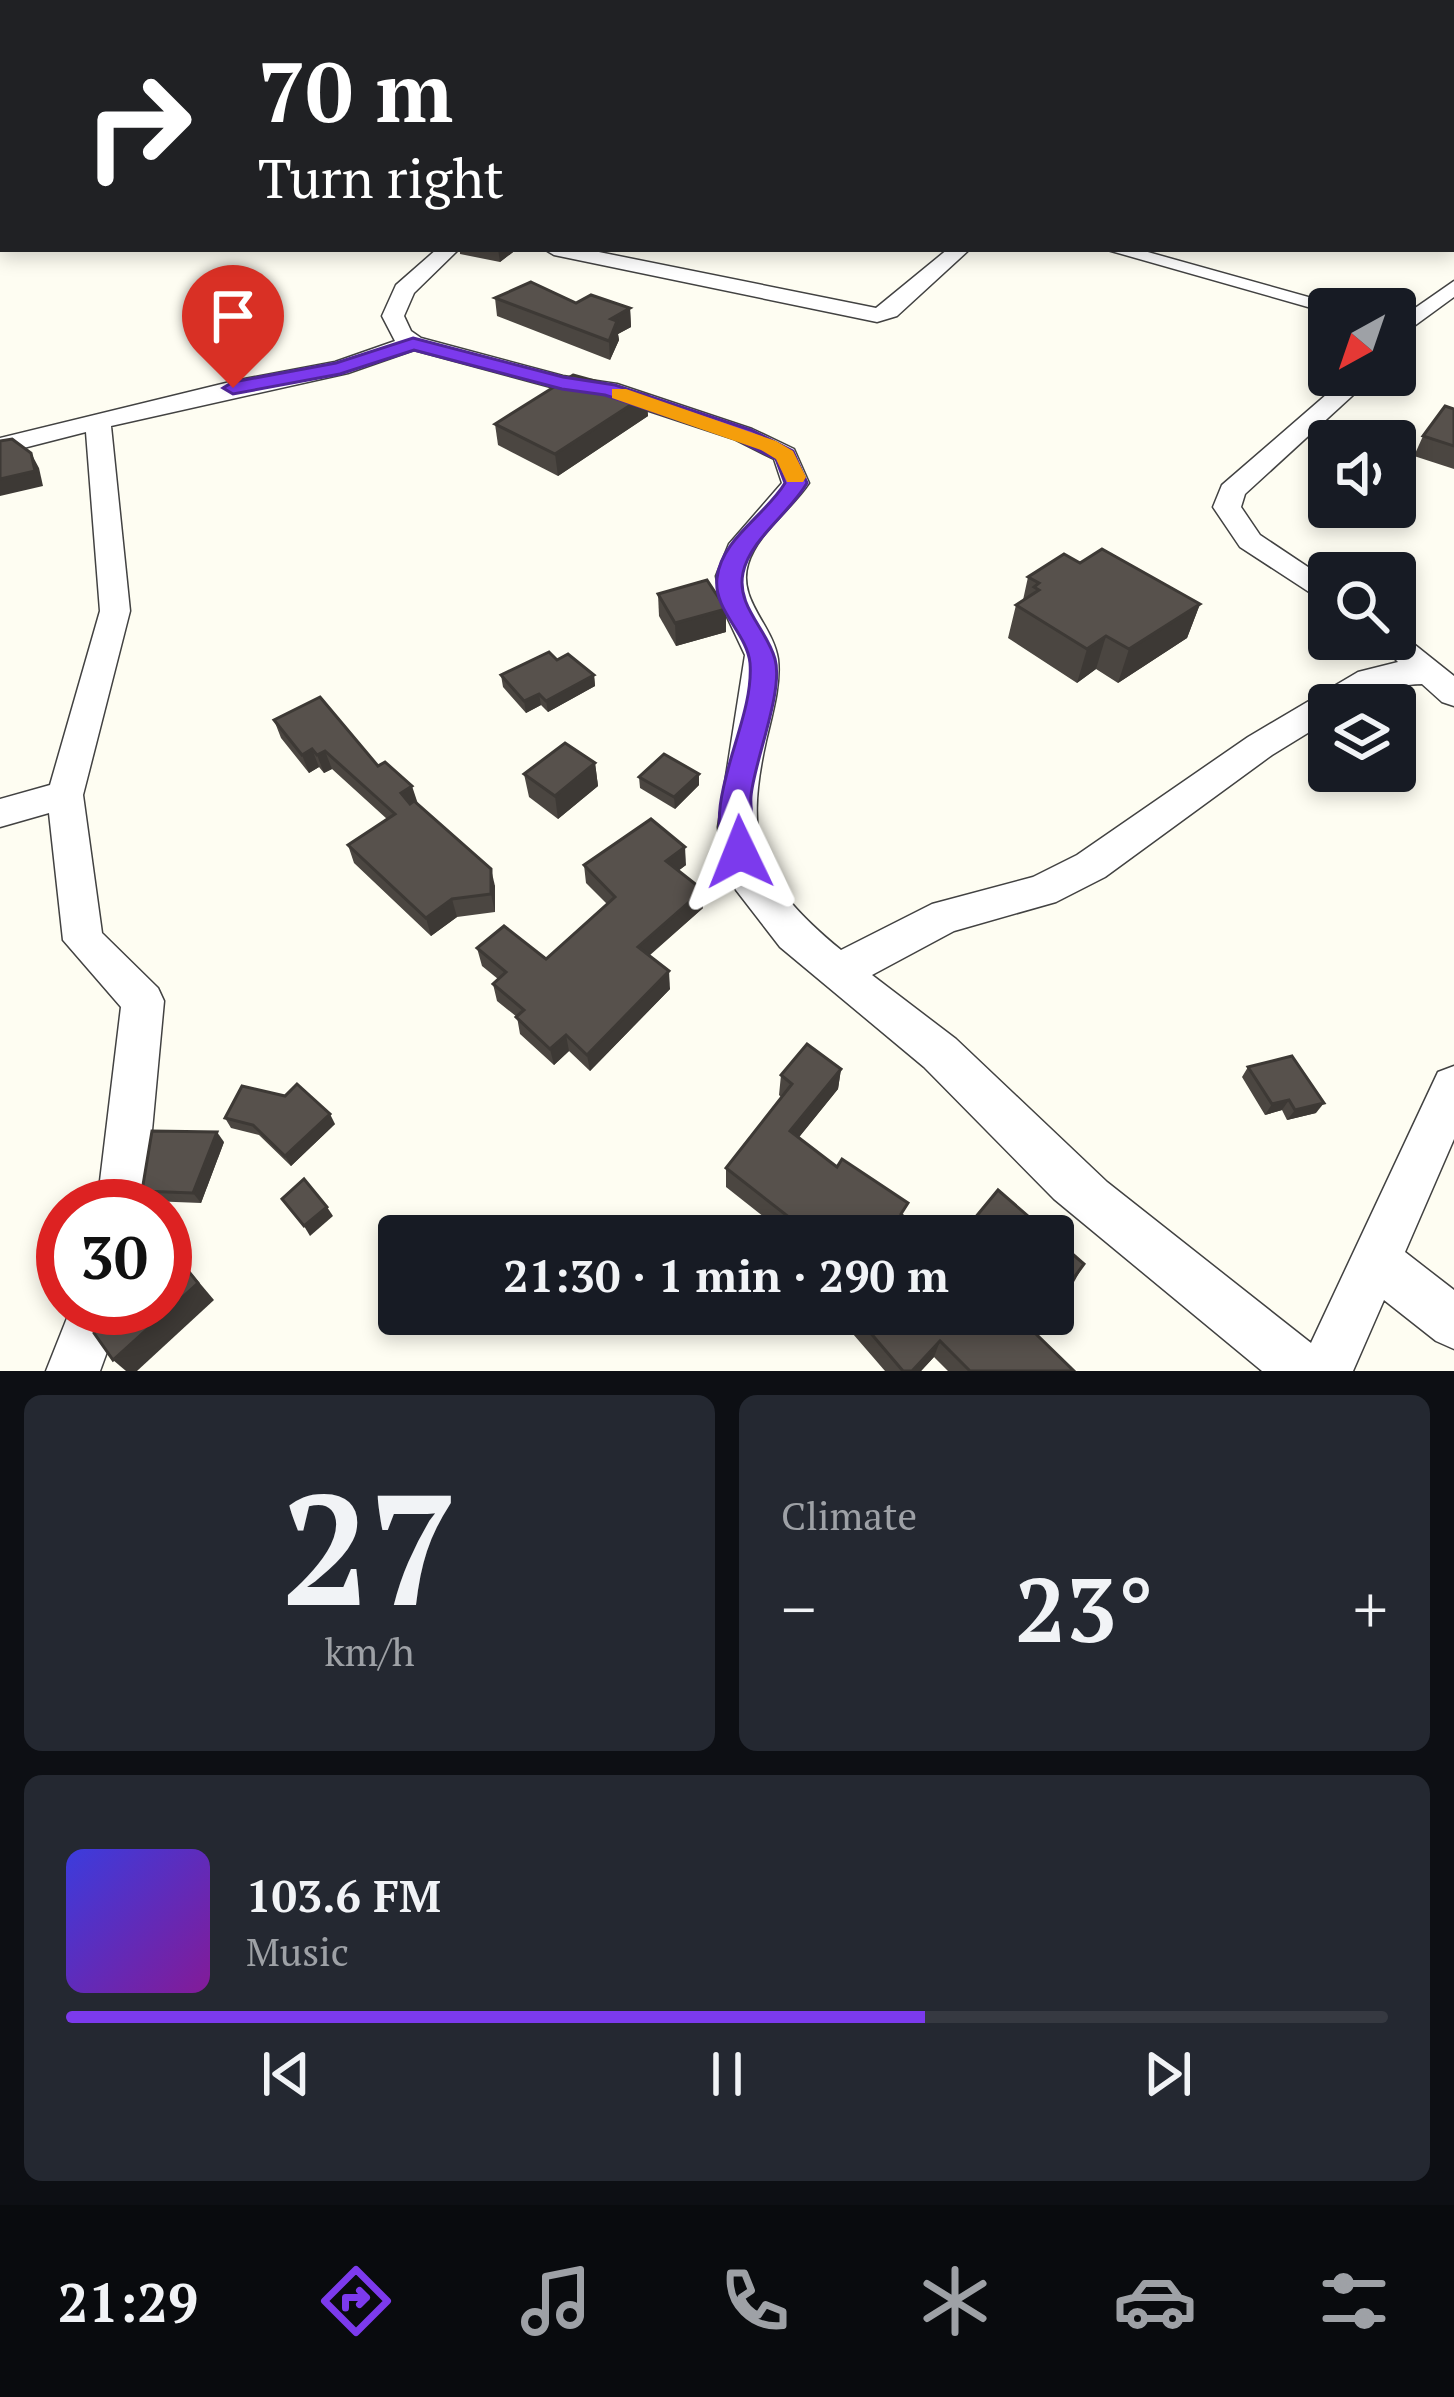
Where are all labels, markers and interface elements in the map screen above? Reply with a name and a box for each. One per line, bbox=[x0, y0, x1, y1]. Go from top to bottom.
text: 70 m bbox=[258, 35, 453, 146]
icon: right bbox=[60, 48, 216, 204]
text: Turn right bbox=[258, 142, 504, 213]
pin bbox=[182, 265, 284, 388]
icon: arrive bbox=[200, 283, 266, 349]
north arrow bbox=[1308, 288, 1416, 396]
map controls bbox=[1308, 288, 1416, 792]
button: sound bbox=[1308, 420, 1416, 528]
button: search bbox=[1308, 552, 1416, 660]
button: layers bbox=[1308, 684, 1416, 792]
position arrow bbox=[677, 789, 803, 915]
speed limit sign: 30 bbox=[36, 1179, 192, 1335]
text: 21:30 · 1 min · 290 m bbox=[503, 1245, 949, 1305]
text: 27 bbox=[281, 1443, 458, 1650]
text: Climate bbox=[781, 1489, 917, 1541]
text: 23° bbox=[1015, 1548, 1154, 1668]
text: − bbox=[781, 1564, 816, 1652]
text: + bbox=[1353, 1564, 1388, 1652]
text: km/h bbox=[324, 1625, 415, 1677]
text: 103.6 FM bbox=[246, 1865, 441, 1925]
text: Music bbox=[246, 1925, 349, 1977]
icon: previous bbox=[253, 2041, 319, 2107]
icon: pause bbox=[694, 2041, 760, 2107]
icon: next bbox=[1135, 2041, 1201, 2107]
icon: directions bbox=[314, 2259, 398, 2343]
icon: music bbox=[514, 2259, 598, 2343]
icon: phone bbox=[713, 2259, 797, 2343]
icon: climate bbox=[913, 2259, 997, 2343]
icon: car bbox=[1113, 2259, 1197, 2343]
icon: filters bbox=[1312, 2259, 1396, 2343]
text: 21:29 bbox=[58, 2266, 198, 2337]

